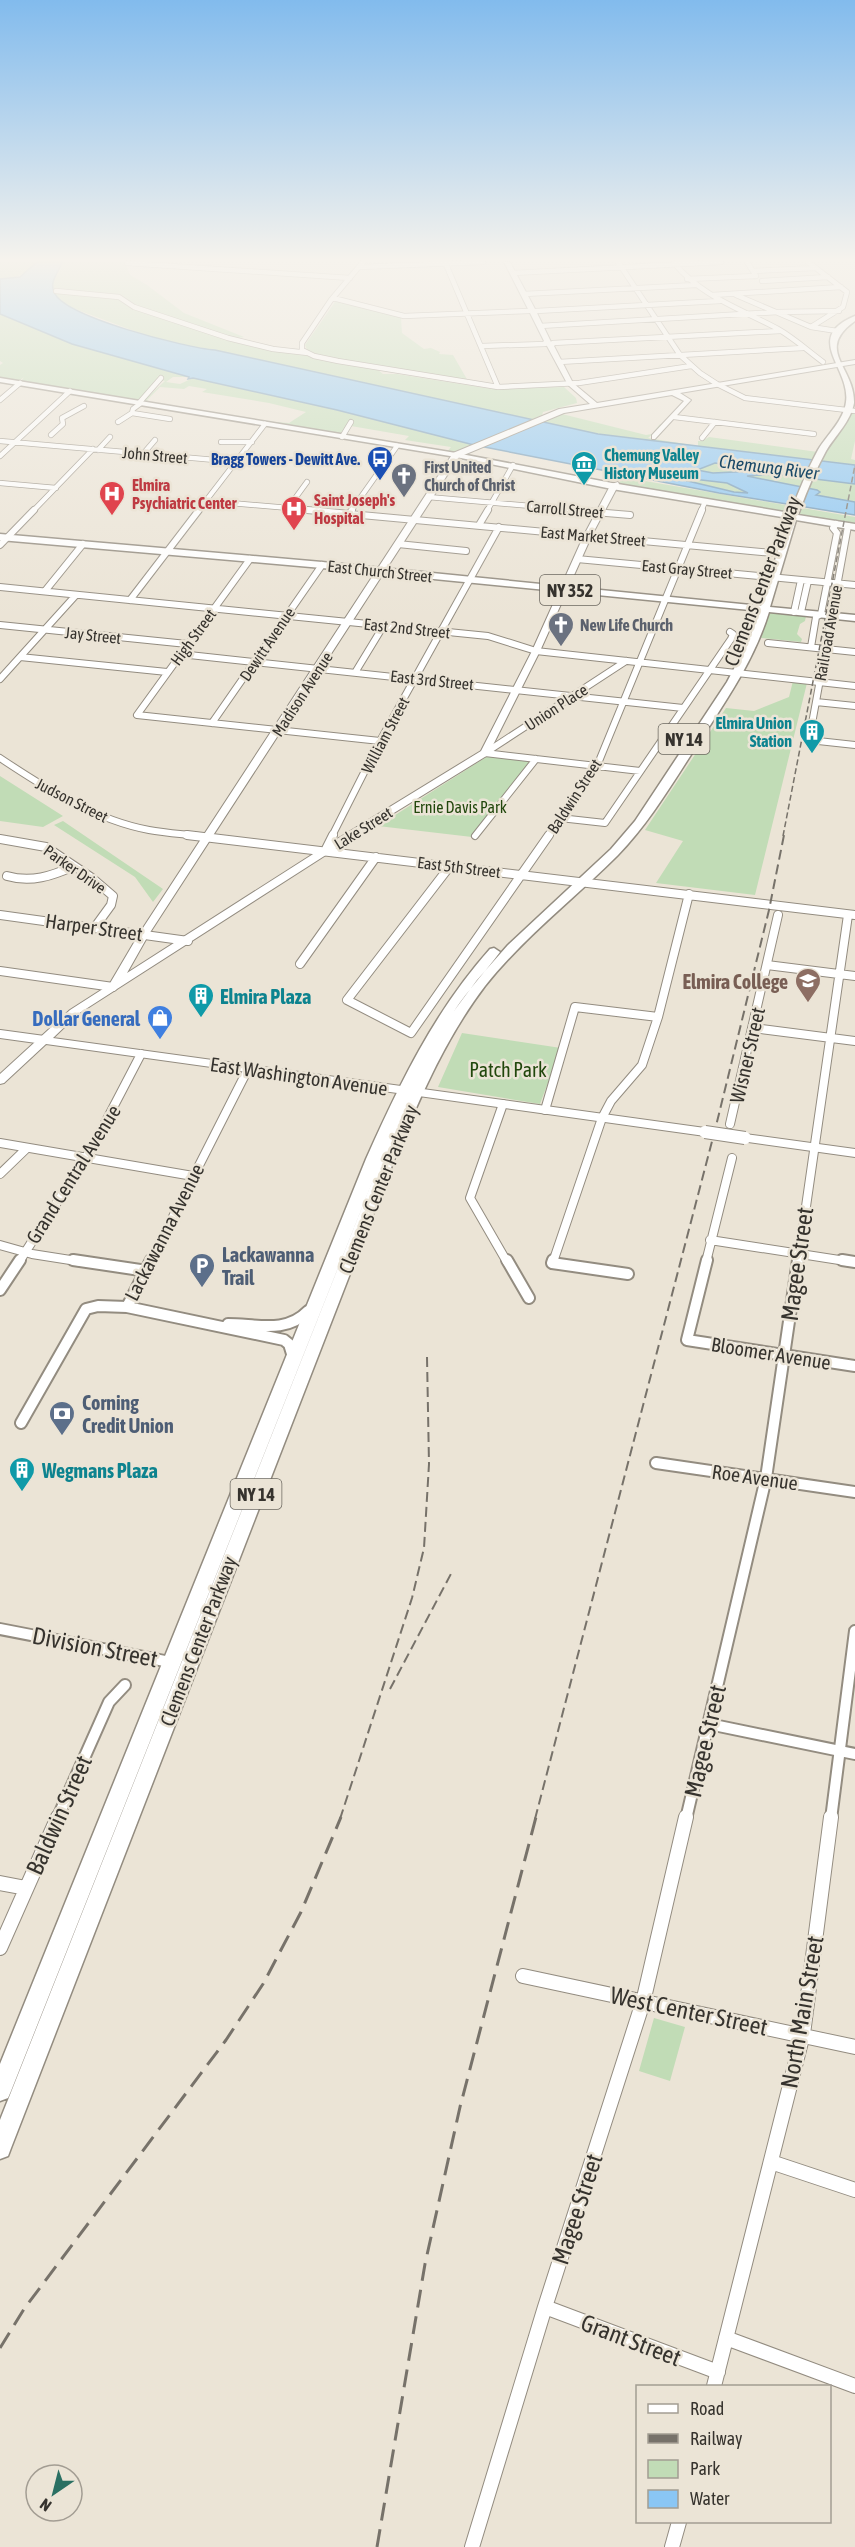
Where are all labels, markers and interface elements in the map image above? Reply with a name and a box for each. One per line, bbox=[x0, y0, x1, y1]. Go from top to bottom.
street label: John Street bbox=[122, 443, 189, 467]
bus stop icon: Bragg Towers - Dewitt Ave. bbox=[365, 444, 395, 482]
place label: Chemung Valley History Museum bbox=[604, 446, 700, 482]
museum icon: Chemung Valley History Museum bbox=[569, 449, 599, 487]
place label: Bragg Towers - Dewitt Ave. bbox=[211, 450, 360, 468]
water label: Chemung River bbox=[718, 450, 821, 484]
place label: First United Church of Christ bbox=[424, 458, 515, 494]
church icon: First United Church of Christ bbox=[389, 461, 419, 499]
place label: Elmira Psychiatric Center bbox=[132, 476, 237, 512]
hospital icon: Elmira Psychiatric Center bbox=[97, 479, 127, 517]
place label: Saint Joseph's Hospital bbox=[314, 491, 396, 527]
street label: Clemens Center Parkway bbox=[719, 493, 805, 669]
hospital icon: Saint Joseph's Hospital bbox=[279, 494, 309, 532]
street label: Carroll Street bbox=[526, 497, 605, 521]
street label: East Market Street bbox=[540, 522, 647, 550]
street label: East Gray Street bbox=[641, 556, 733, 583]
street label: East Church Street bbox=[327, 557, 434, 585]
road number: NY 352 bbox=[540, 575, 600, 605]
street label: Railroad Avenue bbox=[811, 584, 845, 682]
street label: Dewitt Avenue bbox=[236, 604, 298, 684]
street label: High Street bbox=[167, 605, 220, 669]
church icon: New Life Church bbox=[546, 610, 576, 648]
street label: East 2nd Street bbox=[363, 615, 452, 642]
place label: New Life Church bbox=[580, 616, 673, 634]
street label: Jay Street bbox=[64, 623, 122, 648]
street label: Madison Avenue bbox=[268, 648, 336, 740]
street label: East 3rd Street bbox=[389, 667, 475, 693]
street label: Union Place bbox=[521, 680, 591, 734]
street label: William Street bbox=[357, 693, 413, 776]
place label: Elmira Union Station bbox=[716, 714, 792, 750]
building icon: Elmira Union Station bbox=[797, 717, 827, 755]
road number: NY 14 bbox=[658, 724, 710, 754]
street label: Baldwin Street bbox=[543, 755, 605, 837]
street label: Judson Street bbox=[33, 774, 111, 826]
park label: Ernie Davis Park bbox=[413, 798, 507, 816]
street label: Lake Street bbox=[331, 803, 396, 853]
street label: Parker Drive bbox=[40, 841, 110, 897]
street label: East 5th Street bbox=[416, 853, 502, 881]
street label: Harper Street bbox=[44, 909, 144, 945]
school or university icon: Elmira College bbox=[793, 966, 823, 1004]
place label: Elmira College bbox=[682, 970, 788, 993]
building icon: Elmira Plaza bbox=[186, 981, 216, 1019]
place label: Elmira Plaza bbox=[220, 985, 311, 1008]
shop icon: Dollar General bbox=[145, 1003, 175, 1041]
street label: Wisner Street bbox=[725, 1005, 769, 1105]
place label: Dollar General bbox=[32, 1007, 141, 1030]
street label: East Washington Avenue bbox=[209, 1052, 389, 1100]
park label: Patch Park bbox=[469, 1058, 547, 1081]
street label: Grand Central Avenue bbox=[21, 1100, 125, 1248]
street label: Clemens Center Parkway bbox=[334, 1101, 422, 1277]
street label: Lackawanna Avenue bbox=[120, 1160, 208, 1304]
street label: Magee Street bbox=[776, 1205, 818, 1323]
place label: Lackawanna Trail bbox=[222, 1243, 314, 1289]
parking icon: Lackawanna Trail bbox=[187, 1251, 217, 1289]
street label: Bloomer Avenue bbox=[710, 1332, 832, 1374]
place label: Corning Credit Union bbox=[82, 1391, 174, 1437]
bank icon: Corning Credit Union bbox=[47, 1399, 77, 1437]
building icon: Wegmans Plaza bbox=[7, 1455, 37, 1493]
place label: Wegmans Plaza bbox=[41, 1459, 158, 1482]
street label: Roe Avenue bbox=[711, 1460, 799, 1494]
road number: NY 14 bbox=[230, 1479, 282, 1509]
street label: Clemens Center Parkway bbox=[155, 1553, 241, 1729]
street label: Division Street bbox=[30, 1622, 160, 1672]
street label: Magee Street bbox=[679, 1682, 731, 1800]
street label: Baldwin Street bbox=[21, 1751, 97, 1879]
street label: North Main Street bbox=[775, 1934, 829, 2090]
street label: West Center Street bbox=[608, 1981, 770, 2041]
street label: Magee Street bbox=[546, 2150, 608, 2268]
street label: Grant Street bbox=[577, 2309, 685, 2371]
legend bbox=[636, 2385, 831, 2523]
text: Road bbox=[690, 2398, 724, 2419]
text: Railway bbox=[690, 2428, 742, 2449]
text: Park bbox=[690, 2458, 720, 2479]
north arrow bbox=[24, 2463, 84, 2523]
text: Water bbox=[690, 2488, 730, 2509]
text: N bbox=[36, 2495, 54, 2515]

